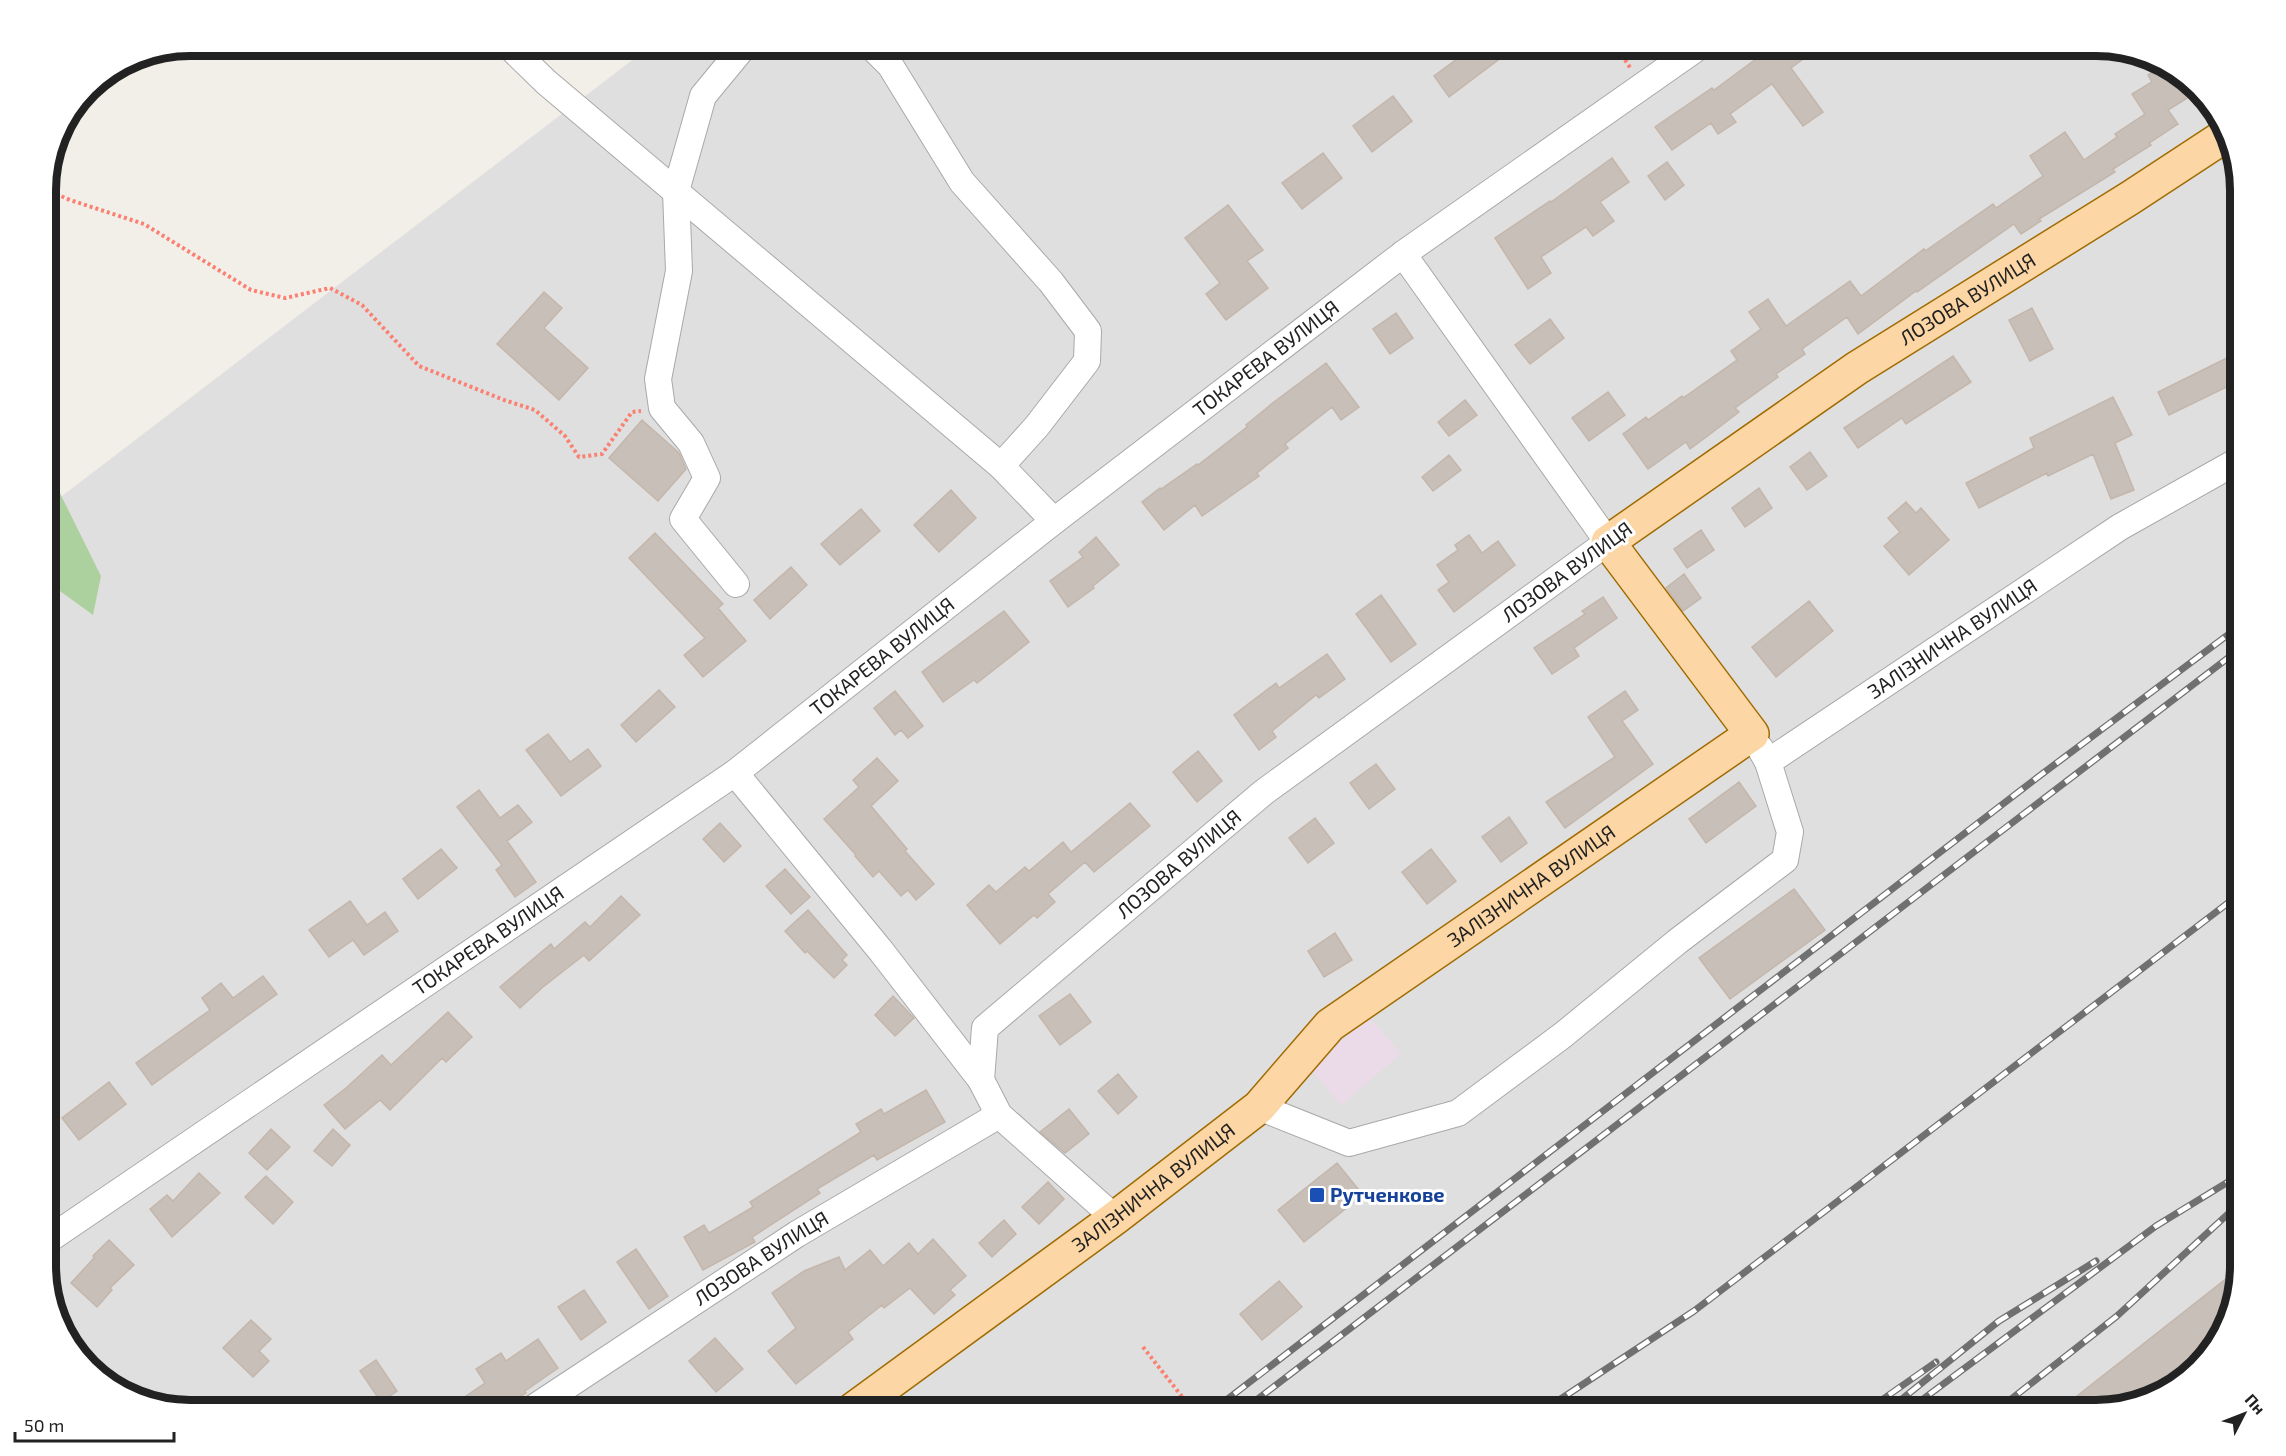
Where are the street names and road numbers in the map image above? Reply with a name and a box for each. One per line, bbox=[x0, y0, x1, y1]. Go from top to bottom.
street label: ЛОЗОВА ВУЛИЦЯ bbox=[1895, 247, 2040, 350]
street label: ТОКАРЕВА ВУЛИЦЯ bbox=[1188, 294, 1343, 421]
street label: ЛОЗОВА ВУЛИЦЯ bbox=[1496, 516, 1636, 627]
street label: ЗАЛІЗНИЧНА ВУЛИЦЯ bbox=[1863, 573, 2041, 703]
street label: ТОКАРЕВА ВУЛИЦЯ bbox=[805, 592, 959, 720]
street label: ЛОЗОВА ВУЛИЦЯ bbox=[1111, 804, 1245, 923]
street label: ЗАЛІЗНИЧНА ВУЛИЦЯ bbox=[1442, 819, 1619, 951]
street label: ТОКАРЕВА ВУЛИЦЯ bbox=[408, 880, 568, 1000]
street label: ЗАЛІЗНИЧНА ВУЛИЦЯ bbox=[1067, 1117, 1239, 1257]
street label: ЛОЗОВА ВУЛИЦЯ bbox=[689, 1205, 832, 1310]

